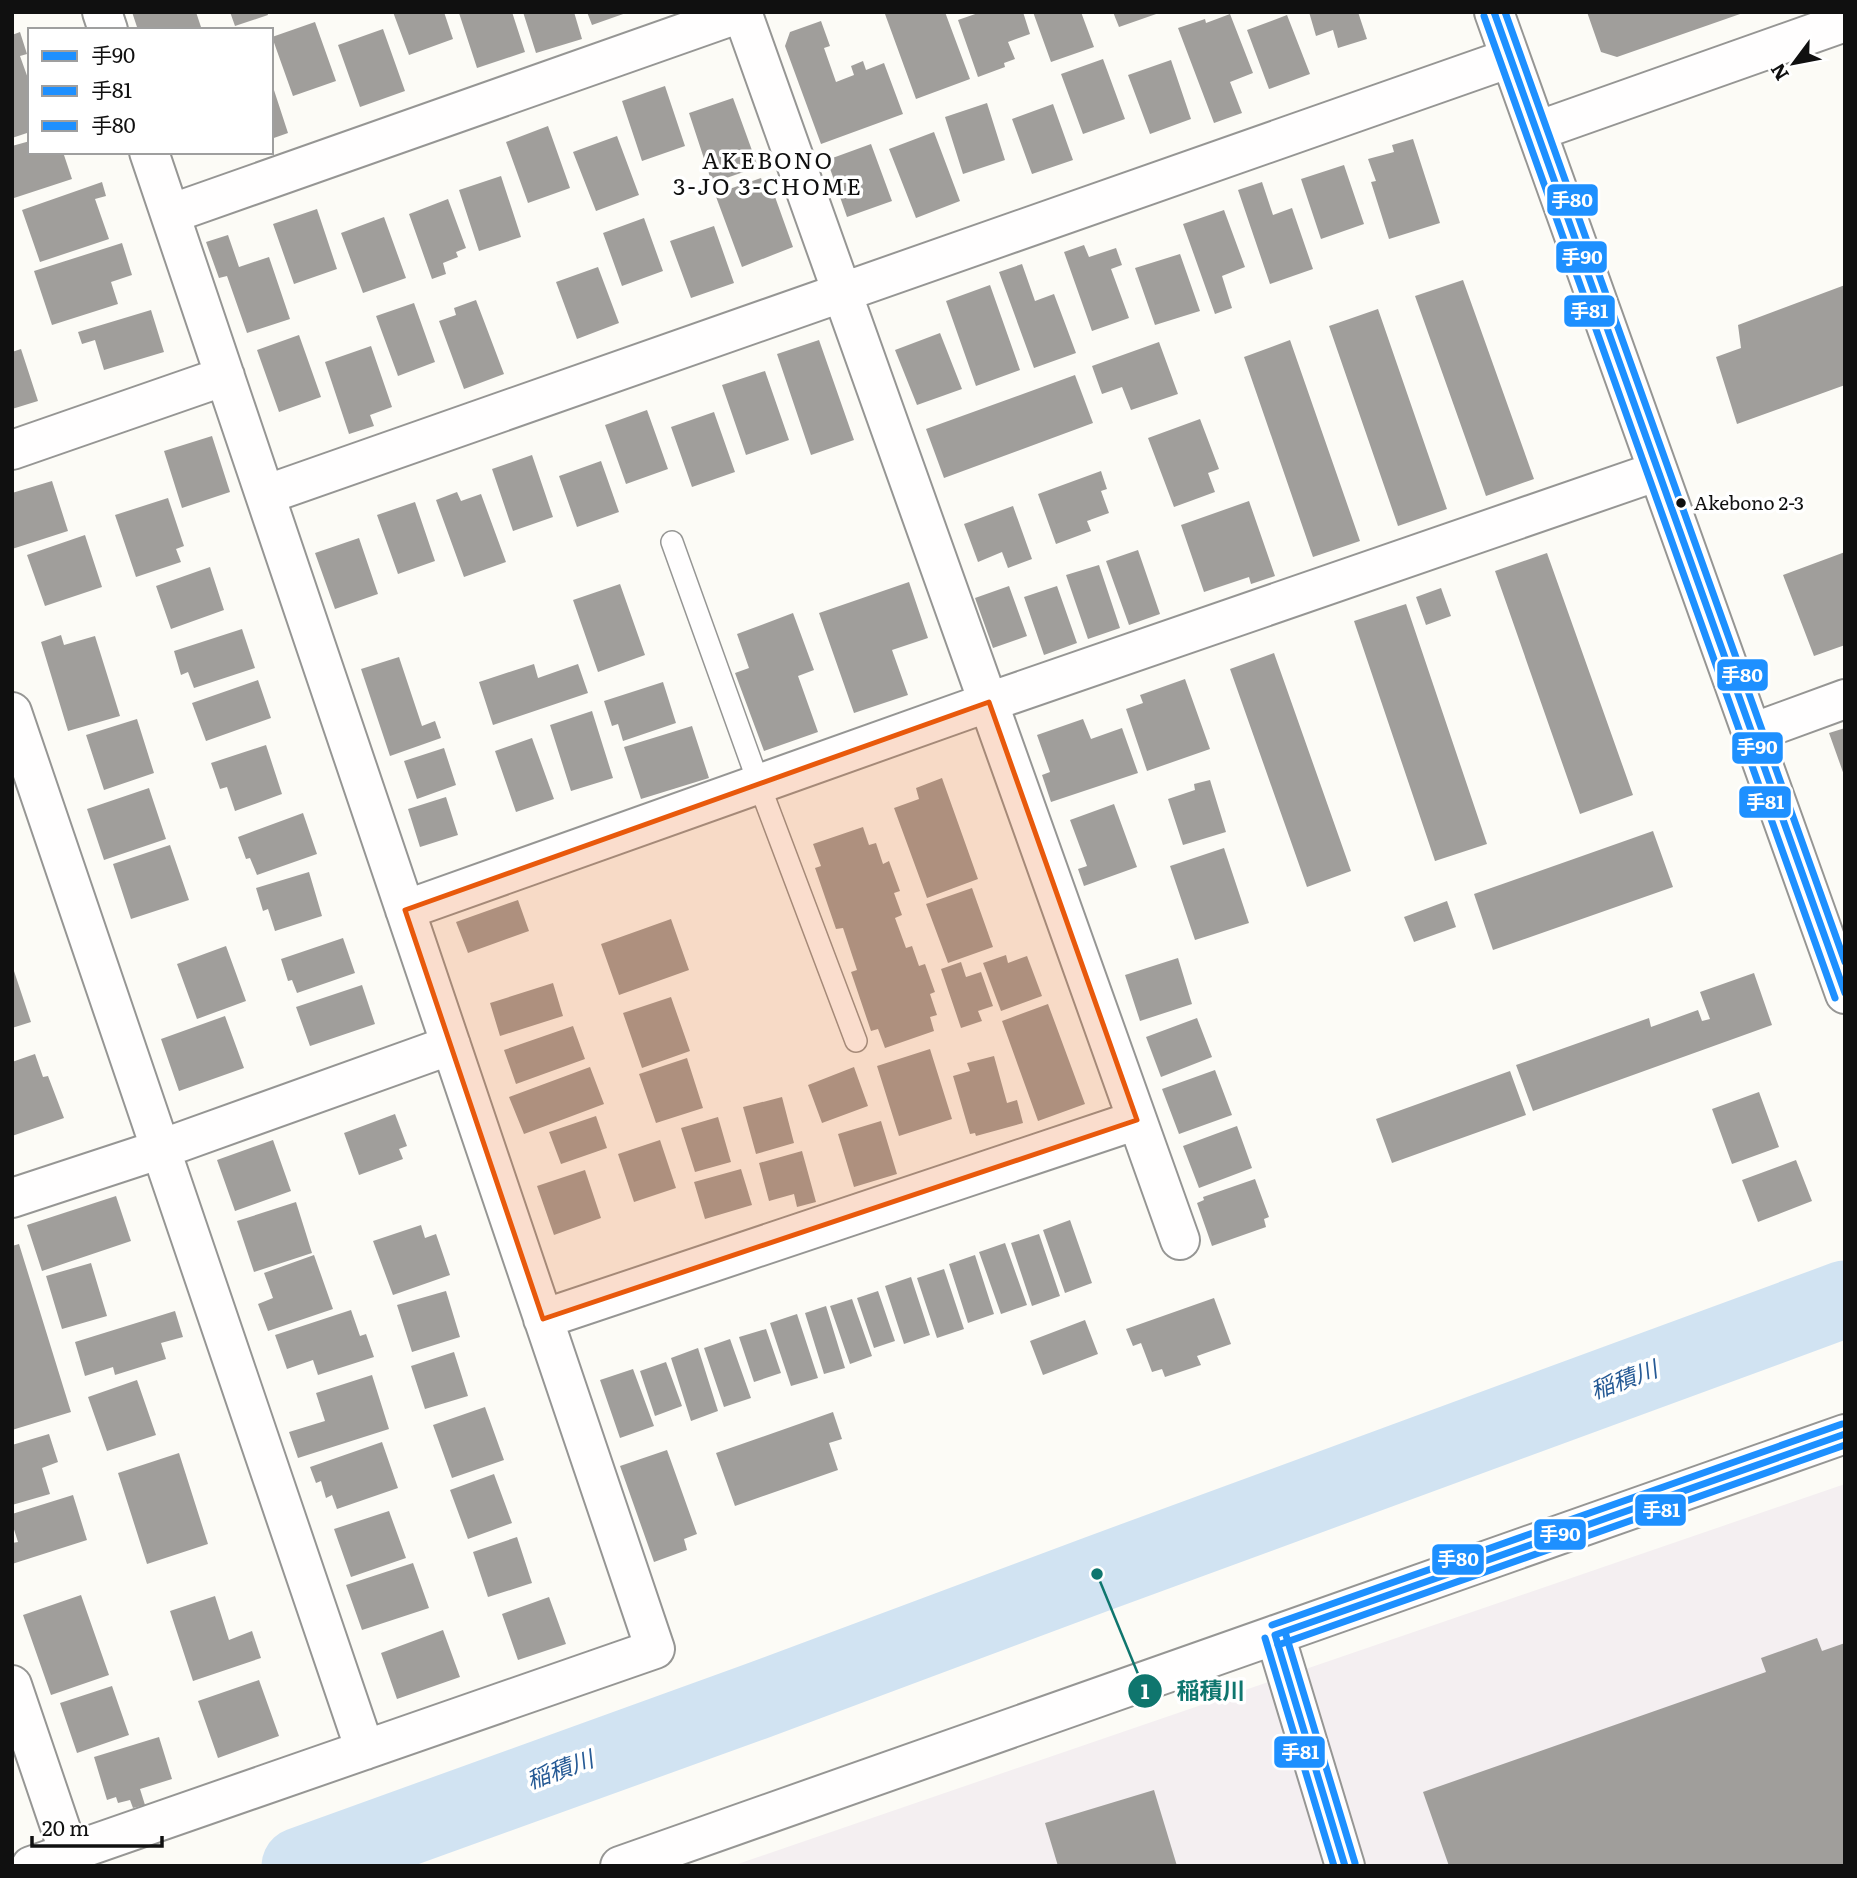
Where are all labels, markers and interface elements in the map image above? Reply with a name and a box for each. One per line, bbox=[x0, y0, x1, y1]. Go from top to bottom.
legend bbox=[28, 28, 273, 154]
north arrow bbox=[1759, 28, 1829, 98]
text: 手90 bbox=[91, 38, 135, 69]
text: N bbox=[1763, 58, 1795, 87]
text: 手81 bbox=[91, 73, 133, 104]
text: 手80 bbox=[91, 108, 136, 139]
district label: AKEBONO 3-JO 3-CHOME bbox=[673, 142, 863, 202]
line badge: 手80 bbox=[1546, 183, 1599, 217]
text: 手80 bbox=[1551, 185, 1593, 213]
line badge: 手90 bbox=[1555, 240, 1608, 274]
text: 手90 bbox=[1561, 242, 1603, 270]
line badge: 手81 bbox=[1563, 294, 1616, 328]
text: 手81 bbox=[1570, 296, 1608, 324]
place label: Akebono 2-3 bbox=[1694, 488, 1804, 516]
marker: Akebono 2-3 bbox=[1674, 496, 1688, 510]
line badge: 手80 bbox=[1716, 658, 1769, 692]
text: 手80 bbox=[1721, 660, 1763, 688]
line badge: 手90 bbox=[1731, 731, 1784, 765]
text: 手90 bbox=[1736, 732, 1778, 760]
line badge: 手81 bbox=[1738, 785, 1792, 819]
text: 手81 bbox=[1746, 787, 1784, 815]
water label: 稲積川 bbox=[1585, 1349, 1664, 1406]
line badge: 手81 bbox=[1634, 1493, 1687, 1527]
text: 手81 bbox=[1642, 1495, 1680, 1523]
line badge: 手90 bbox=[1533, 1518, 1587, 1551]
text: 手90 bbox=[1539, 1519, 1581, 1547]
line badge: 手80 bbox=[1431, 1543, 1485, 1576]
text: 手80 bbox=[1437, 1544, 1479, 1572]
callout: 稲積川 bbox=[1127, 1669, 1259, 1713]
text: 稲積川 bbox=[1177, 1672, 1246, 1706]
text: 1 bbox=[1141, 1674, 1150, 1705]
line badge: 手81 bbox=[1273, 1735, 1326, 1769]
text: 手81 bbox=[1281, 1737, 1319, 1765]
water label: 稲積川 bbox=[521, 1739, 600, 1796]
scale bar bbox=[32, 1804, 161, 1848]
text: 20 m bbox=[42, 1811, 89, 1842]

